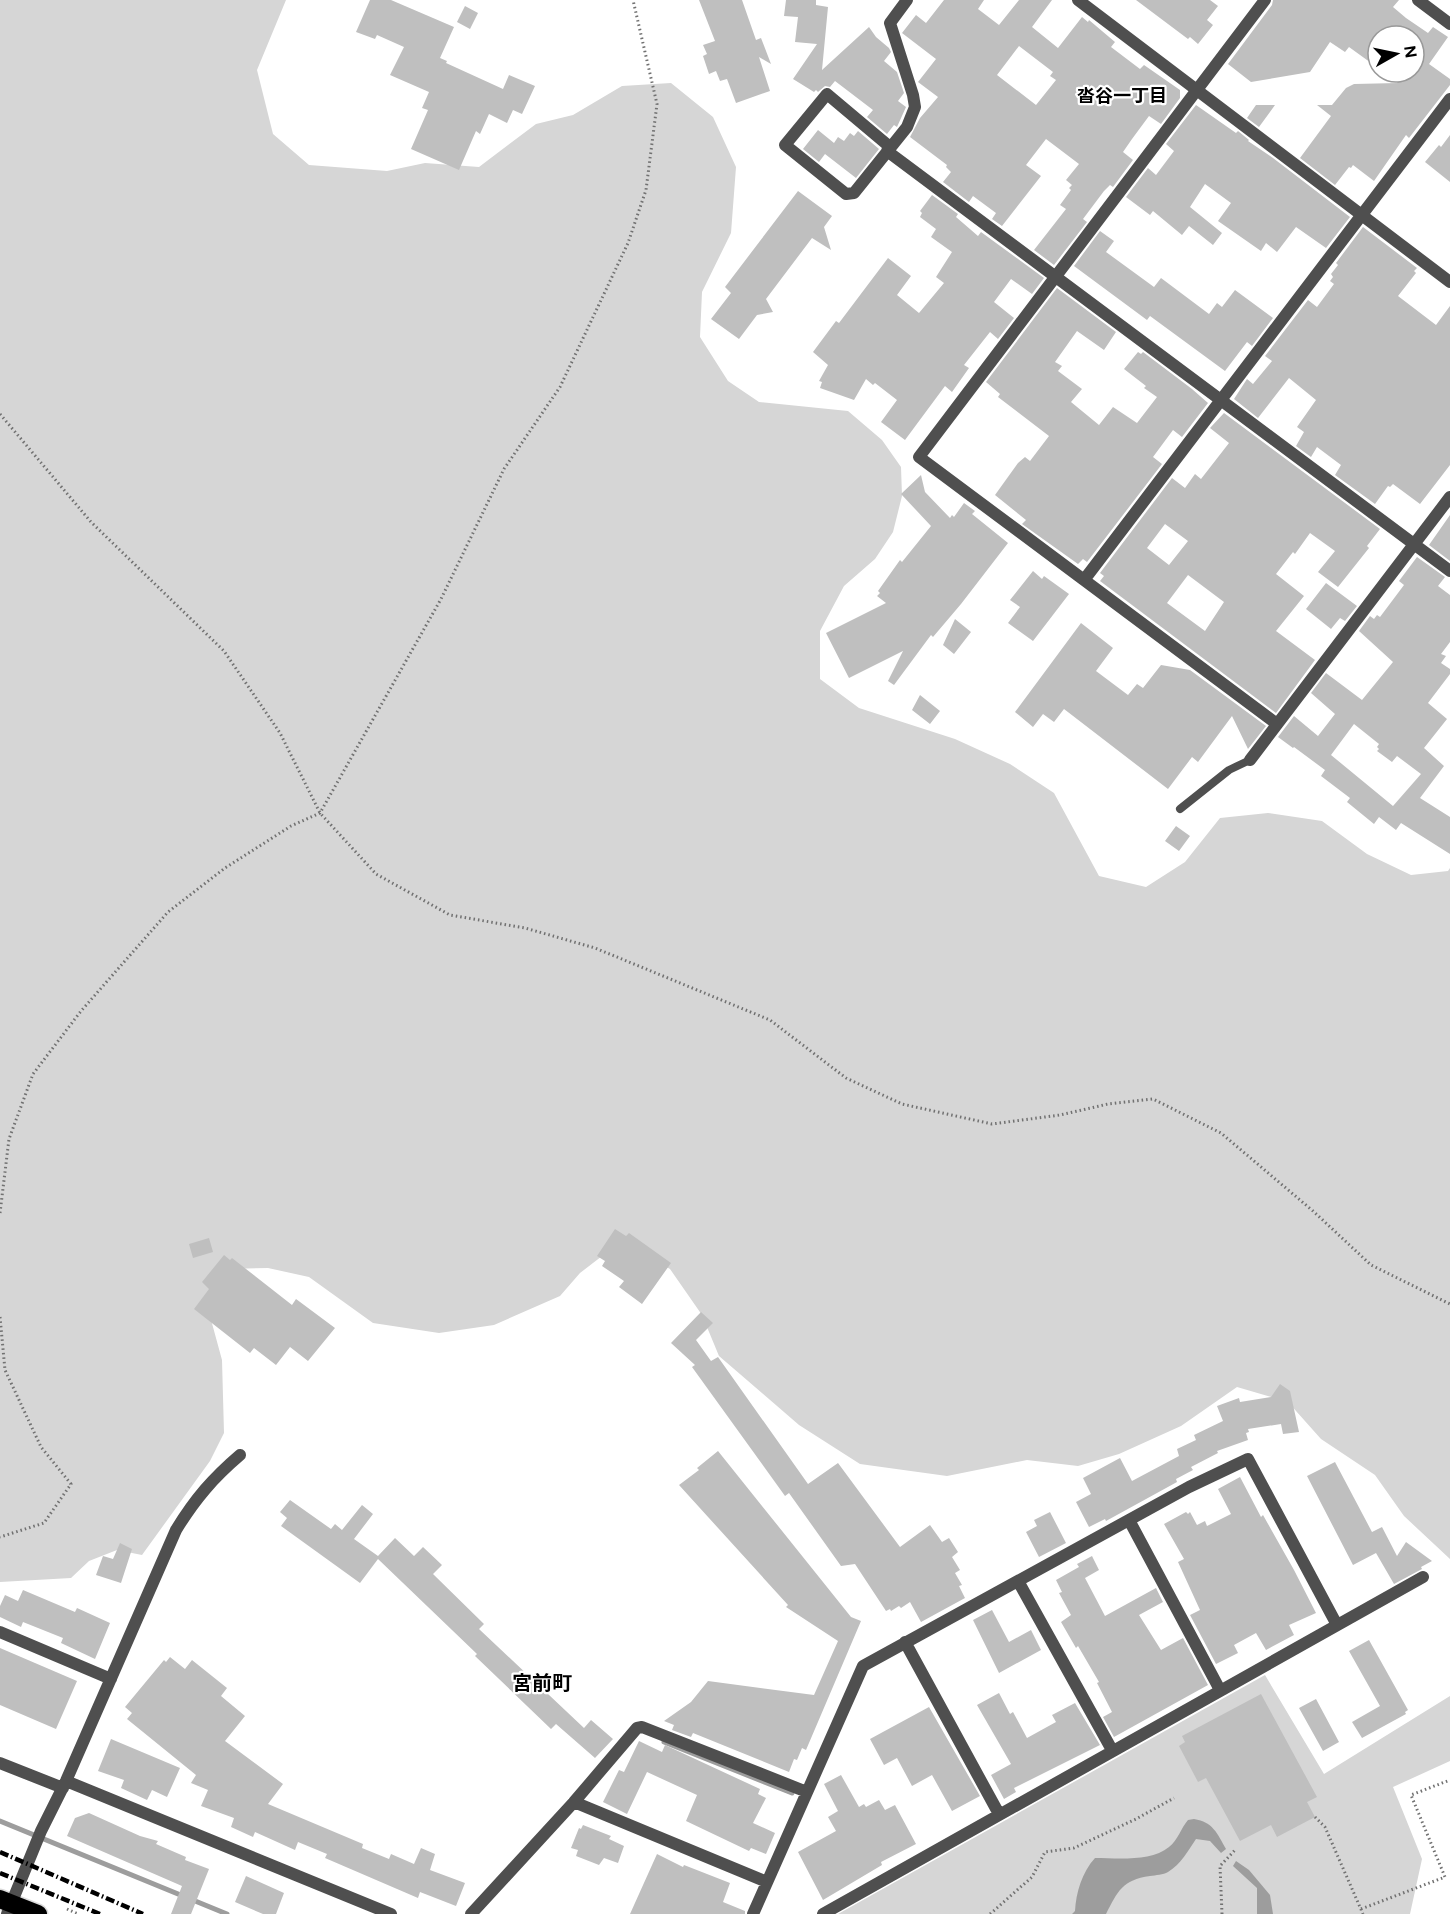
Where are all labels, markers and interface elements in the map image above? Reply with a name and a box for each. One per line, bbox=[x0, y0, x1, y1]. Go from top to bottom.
north arrow bbox=[1366, 24, 1426, 84]
text: N bbox=[1400, 44, 1421, 59]
district label: 沓谷一丁目 bbox=[1077, 85, 1167, 107]
district label: 宮前町 bbox=[512, 1671, 572, 1695]

